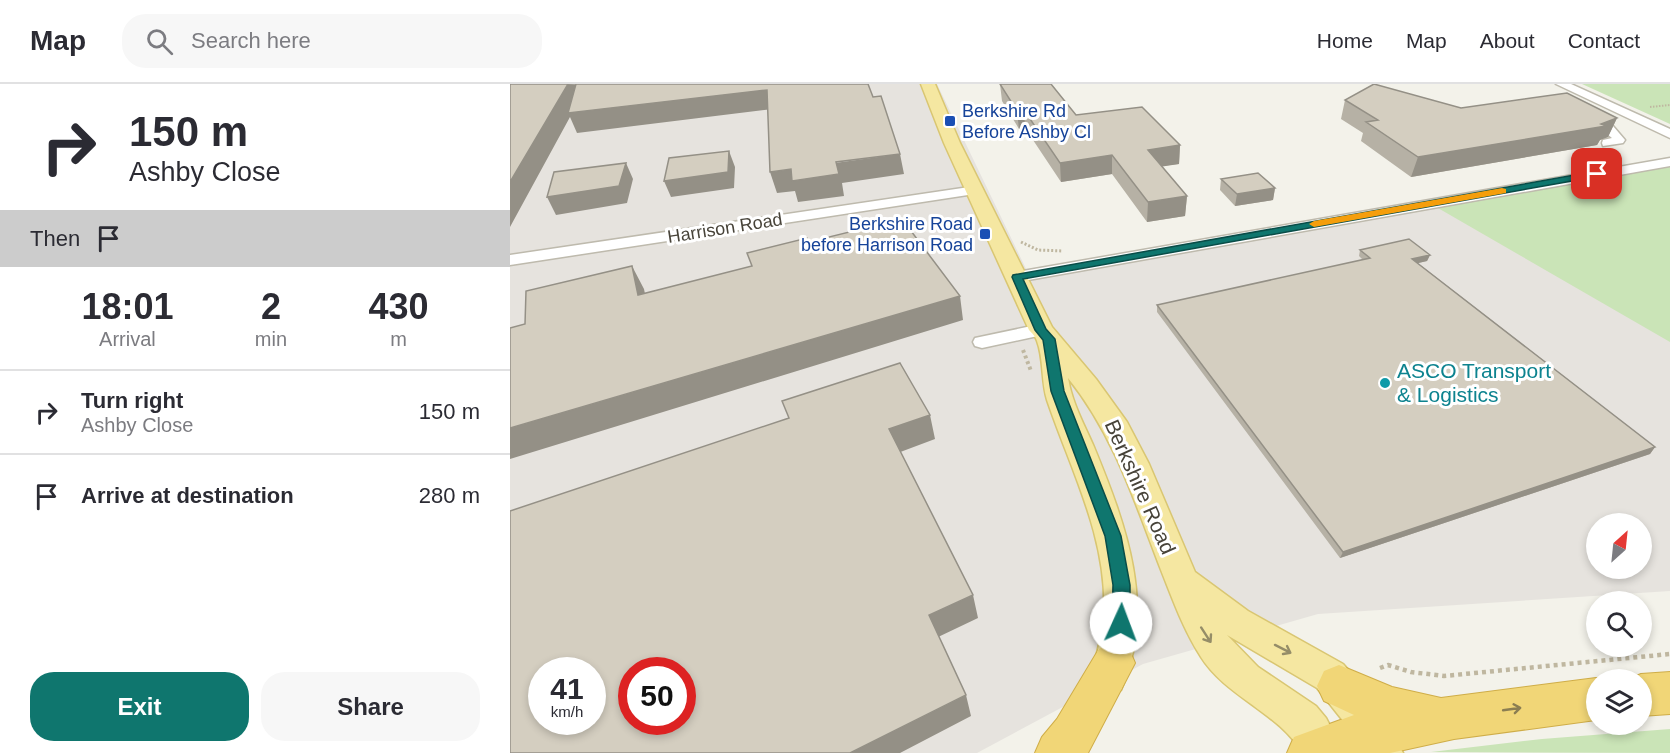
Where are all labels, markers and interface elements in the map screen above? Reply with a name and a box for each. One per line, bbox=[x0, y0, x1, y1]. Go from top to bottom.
search box bbox=[122, 14, 542, 68]
text: Map bbox=[30, 25, 86, 56]
icon: search bbox=[143, 25, 176, 58]
text: Search here bbox=[191, 28, 311, 53]
text: Home bbox=[1317, 29, 1373, 52]
text: Map bbox=[1406, 29, 1447, 52]
text: About bbox=[1480, 29, 1535, 52]
text: Contact bbox=[1568, 29, 1640, 52]
place label: Berkshire Rd Before Ashby Cl bbox=[962, 101, 1091, 142]
icon: right bbox=[30, 108, 108, 186]
text: 150 m bbox=[129, 108, 248, 155]
marker: Berkshire Rd Before Ashby Cl bbox=[943, 114, 957, 128]
pin bbox=[1571, 148, 1622, 199]
text: Ashby Close bbox=[129, 157, 281, 187]
icon: arrive bbox=[1580, 157, 1613, 190]
street label: Harrison Road bbox=[666, 209, 784, 247]
place label: Berkshire Road before Harrison Road bbox=[801, 214, 973, 255]
icon: arrive bbox=[92, 222, 125, 255]
text: Then bbox=[30, 226, 80, 251]
marker: Berkshire Road before Harrison Road bbox=[978, 227, 992, 241]
text: 18:01 bbox=[81, 286, 173, 327]
text: 2 bbox=[261, 286, 281, 327]
text: 430 bbox=[368, 286, 429, 327]
text: Arrival bbox=[99, 328, 156, 350]
text: min bbox=[255, 328, 287, 350]
text: m bbox=[390, 328, 407, 350]
place label: ASCO Transport & Logistics bbox=[1397, 359, 1551, 406]
marker: ASCO Transport & Logistics bbox=[1378, 376, 1392, 390]
text: Turn right bbox=[81, 388, 183, 413]
icon: right bbox=[30, 396, 63, 429]
text: 150 m bbox=[419, 399, 480, 424]
text: Ashby Close bbox=[81, 414, 193, 436]
street label: Berkshire Road bbox=[1101, 416, 1180, 558]
icon: arrive bbox=[30, 480, 63, 513]
text: Arrive at destination bbox=[81, 483, 294, 508]
text: 280 m bbox=[419, 483, 480, 508]
north arrow bbox=[1586, 513, 1652, 579]
map controls bbox=[1586, 513, 1652, 735]
position arrow bbox=[1089, 591, 1153, 655]
button: search bbox=[1586, 591, 1652, 657]
one-way arrow bbox=[1201, 626, 1213, 643]
one-way arrow bbox=[1274, 643, 1292, 655]
speed limit sign: 50 bbox=[618, 657, 696, 735]
button: layers bbox=[1586, 669, 1652, 735]
button: Exit bbox=[30, 672, 249, 741]
button: Share bbox=[261, 672, 480, 741]
text: 41 bbox=[550, 672, 584, 705]
text: km/h bbox=[551, 703, 583, 720]
one-way arrow bbox=[1501, 704, 1521, 715]

